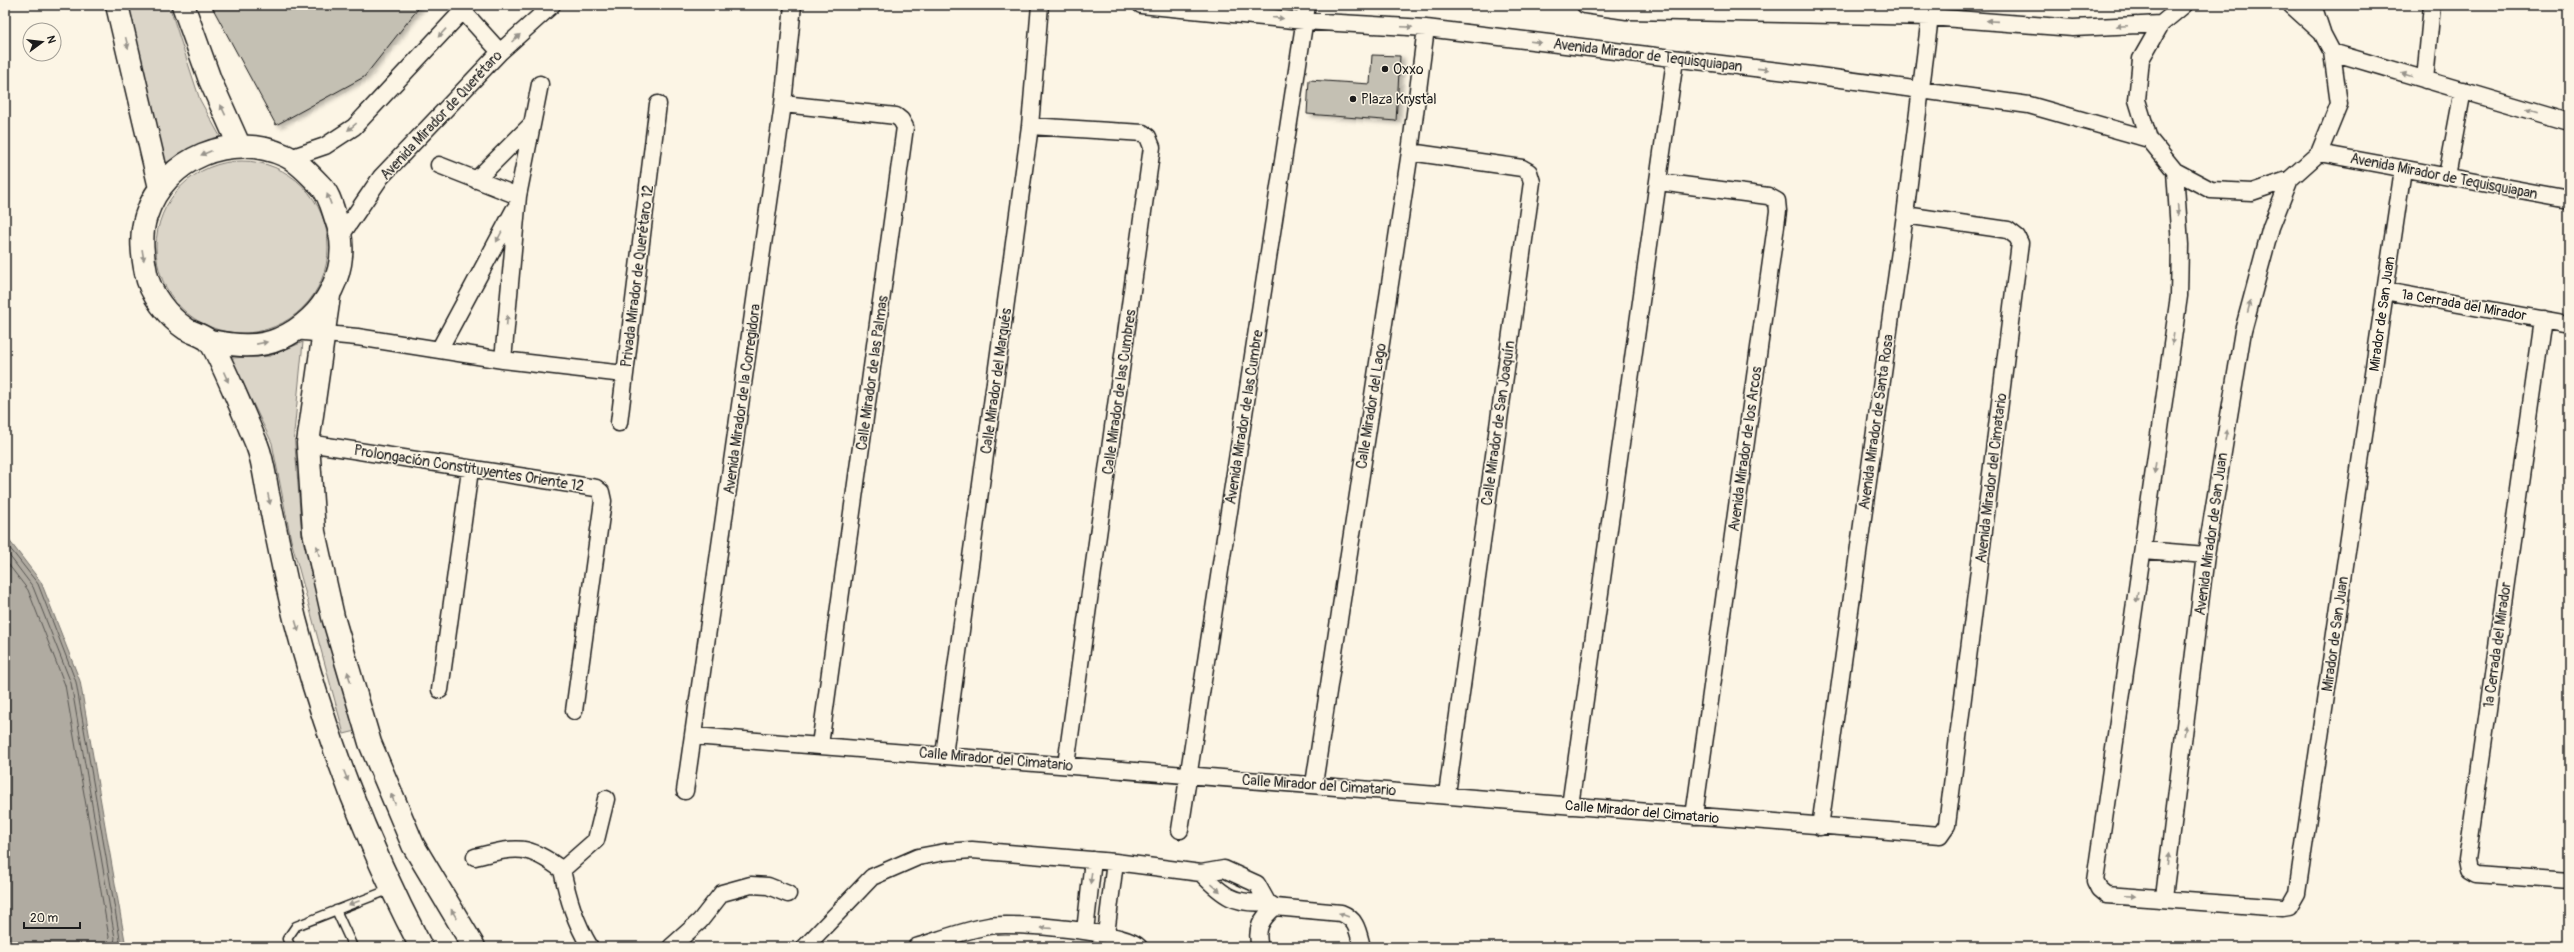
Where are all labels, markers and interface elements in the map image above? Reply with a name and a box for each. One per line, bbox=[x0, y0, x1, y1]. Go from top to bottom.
one-way arrow bbox=[1272, 15, 1284, 21]
one-way arrow bbox=[1986, 18, 1998, 25]
north arrow bbox=[22, 22, 62, 62]
one-way arrow bbox=[2116, 22, 2128, 29]
one-way arrow bbox=[1401, 23, 1413, 30]
one-way arrow bbox=[437, 28, 446, 39]
one-way arrow bbox=[510, 33, 521, 42]
text: N bbox=[44, 34, 59, 45]
street label: Avenida Mirador de Tequisquiapan bbox=[1552, 35, 1744, 75]
one-way arrow bbox=[124, 37, 130, 49]
one-way arrow bbox=[1530, 39, 1543, 45]
street label: Avenida Mirador de Querétaro bbox=[377, 47, 506, 183]
place label: Oxxo bbox=[1393, 61, 1424, 78]
marker: Oxxo bbox=[1380, 64, 1390, 74]
one-way arrow bbox=[1757, 66, 1769, 72]
one-way arrow bbox=[2400, 72, 2412, 78]
place label: Plaza Krystal bbox=[1361, 91, 1437, 108]
marker: Plaza Krystal bbox=[1348, 94, 1358, 104]
one-way arrow bbox=[220, 104, 226, 115]
one-way arrow bbox=[2525, 107, 2538, 113]
one-way arrow bbox=[347, 123, 357, 132]
street label: Avenida Mirador de Tequisquiapan bbox=[2349, 149, 2539, 203]
one-way arrow bbox=[200, 150, 212, 156]
street label: Privada Mirador de Querétaro 12 bbox=[617, 184, 657, 368]
one-way arrow bbox=[325, 192, 331, 204]
one-way arrow bbox=[2174, 204, 2181, 216]
one-way arrow bbox=[496, 232, 502, 243]
one-way arrow bbox=[140, 249, 146, 261]
street label: Mirador de San Juan bbox=[2366, 255, 2399, 373]
street label: 1a Cerrada del Mirador bbox=[2400, 286, 2528, 324]
street label: Calle Mirador de las Palmas bbox=[853, 294, 891, 452]
one-way arrow bbox=[2246, 301, 2252, 313]
street label: Avenida Mirador de la Corregidora bbox=[720, 303, 764, 495]
street label: Calle Mirador del Marqués bbox=[977, 306, 1015, 455]
street label: Calle Mirador de las Cumbres bbox=[1099, 308, 1139, 476]
one-way arrow bbox=[503, 315, 510, 327]
street label: Avenida Mirador de las Cumbre bbox=[1222, 328, 1266, 505]
street label: Avenida Mirador de Santa Rosa bbox=[1855, 333, 1897, 511]
one-way arrow bbox=[2170, 333, 2176, 345]
street label: Calle Mirador de San Joaquín bbox=[1478, 339, 1518, 507]
one-way arrow bbox=[256, 340, 268, 346]
street label: Calle Mirador del Lago bbox=[1353, 341, 1389, 470]
street label: Avenida Mirador de los Arcos bbox=[1725, 365, 1765, 533]
one-way arrow bbox=[223, 371, 229, 382]
street label: Avenida Mirador del Cimatario bbox=[1972, 392, 2010, 564]
one-way arrow bbox=[2223, 428, 2229, 441]
street label: Prolongación Constituyentes Oriente 12 bbox=[353, 441, 585, 495]
street label: Avenida Mirador de San Juan bbox=[2191, 451, 2231, 616]
one-way arrow bbox=[2152, 462, 2158, 474]
one-way arrow bbox=[267, 493, 273, 505]
one-way arrow bbox=[315, 545, 321, 557]
street label: Mirador de San Juan bbox=[2319, 575, 2352, 693]
street label: 1a Cerrada del Mirador bbox=[2480, 581, 2514, 709]
one-way arrow bbox=[2134, 591, 2140, 603]
one-way arrow bbox=[294, 620, 300, 632]
one-way arrow bbox=[346, 671, 352, 683]
one-way arrow bbox=[2181, 724, 2188, 736]
street label: Calle Mirador del Cimatario bbox=[918, 744, 1074, 774]
one-way arrow bbox=[343, 770, 349, 782]
street label: Calle Mirador del Cimatario bbox=[1241, 771, 1397, 799]
one-way arrow bbox=[390, 793, 397, 805]
street label: Calle Mirador del Cimatario bbox=[1564, 797, 1720, 827]
one-way arrow bbox=[2165, 853, 2171, 865]
one-way arrow bbox=[1088, 872, 1094, 884]
one-way arrow bbox=[1211, 883, 1221, 892]
one-way arrow bbox=[2124, 893, 2137, 899]
one-way arrow bbox=[348, 900, 360, 906]
scale bar bbox=[24, 904, 80, 930]
one-way arrow bbox=[451, 908, 458, 920]
text: 20 m bbox=[30, 911, 59, 926]
one-way arrow bbox=[1338, 911, 1350, 917]
one-way arrow bbox=[1040, 925, 1052, 932]

